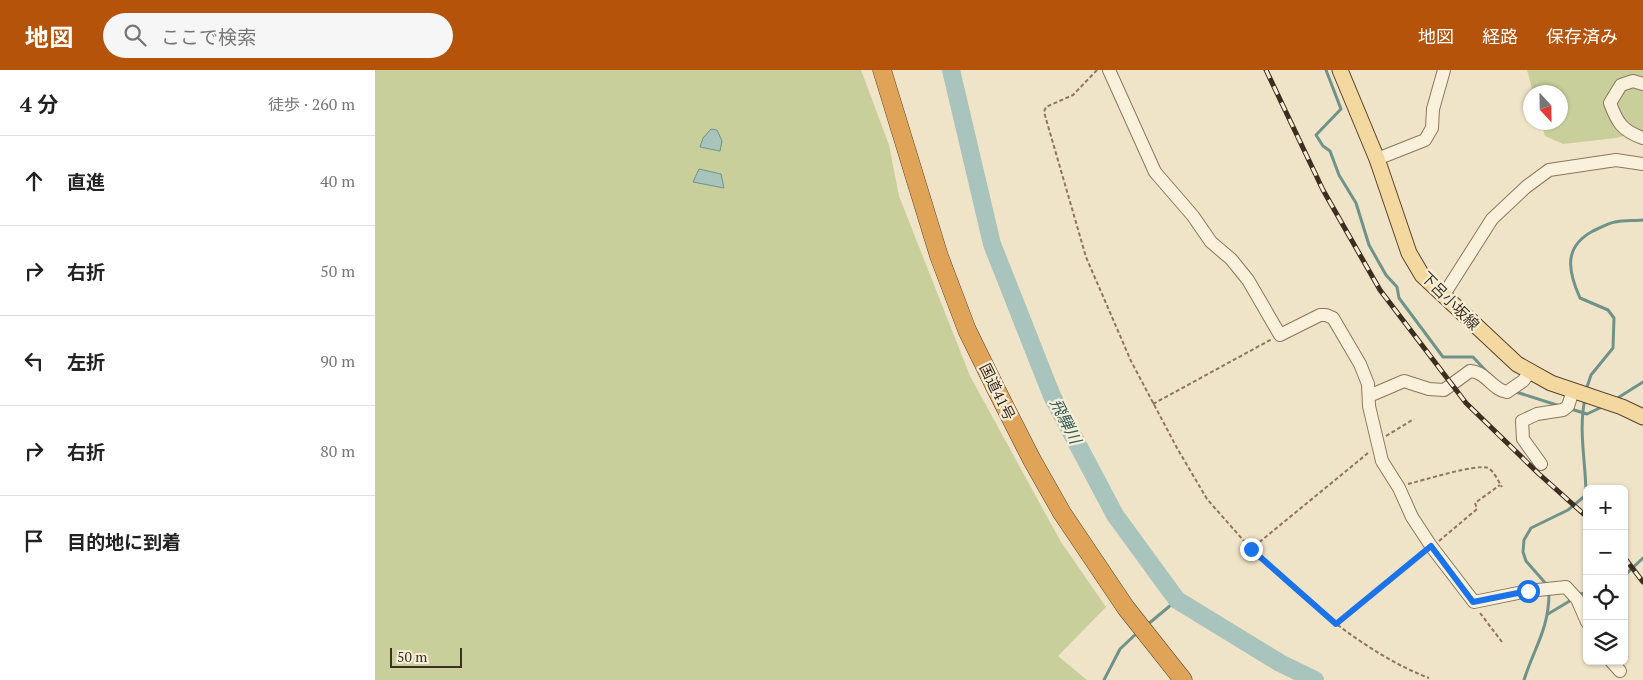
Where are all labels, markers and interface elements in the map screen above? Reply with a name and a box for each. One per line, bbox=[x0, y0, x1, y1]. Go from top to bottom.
search box bbox=[103, 13, 453, 58]
text: 地図 bbox=[25, 21, 73, 53]
icon: search bbox=[121, 21, 149, 49]
text: ここで検索 bbox=[161, 24, 256, 49]
text: 地図 bbox=[1418, 24, 1454, 48]
text: 経路 bbox=[1482, 24, 1518, 48]
text: 保存済み bbox=[1546, 24, 1618, 48]
north arrow bbox=[1523, 85, 1568, 130]
text: 4 分 bbox=[20, 90, 59, 118]
text: 徒歩 · 260 m bbox=[268, 93, 355, 115]
icon: ahead bbox=[20, 167, 48, 195]
text: 直進 bbox=[67, 169, 105, 194]
text: 40 m bbox=[320, 170, 355, 192]
icon: right bbox=[20, 257, 48, 285]
text: 右折 bbox=[67, 259, 105, 284]
text: 50 m bbox=[320, 260, 355, 282]
street label: 下呂小坂線 bbox=[1417, 267, 1484, 334]
icon: left bbox=[20, 347, 48, 375]
text: 左折 bbox=[67, 349, 105, 374]
text: 90 m bbox=[320, 350, 355, 372]
street label: 国道41号 bbox=[976, 360, 1020, 423]
water label: 飛騨川 bbox=[1045, 395, 1088, 449]
icon: right bbox=[20, 437, 48, 465]
text: 右折 bbox=[67, 439, 105, 464]
text: 80 m bbox=[320, 440, 355, 462]
map controls bbox=[1583, 485, 1628, 665]
button: + bbox=[1583, 485, 1628, 530]
icon: arrive bbox=[20, 527, 48, 555]
text: 目的地に到着 bbox=[67, 529, 181, 554]
button: − bbox=[1583, 530, 1628, 575]
route end bbox=[1240, 538, 1263, 561]
button: locate bbox=[1583, 575, 1628, 620]
route start bbox=[1517, 580, 1540, 603]
button: layers bbox=[1583, 620, 1628, 665]
scale bar bbox=[390, 645, 463, 668]
text: 50 m bbox=[397, 647, 427, 666]

